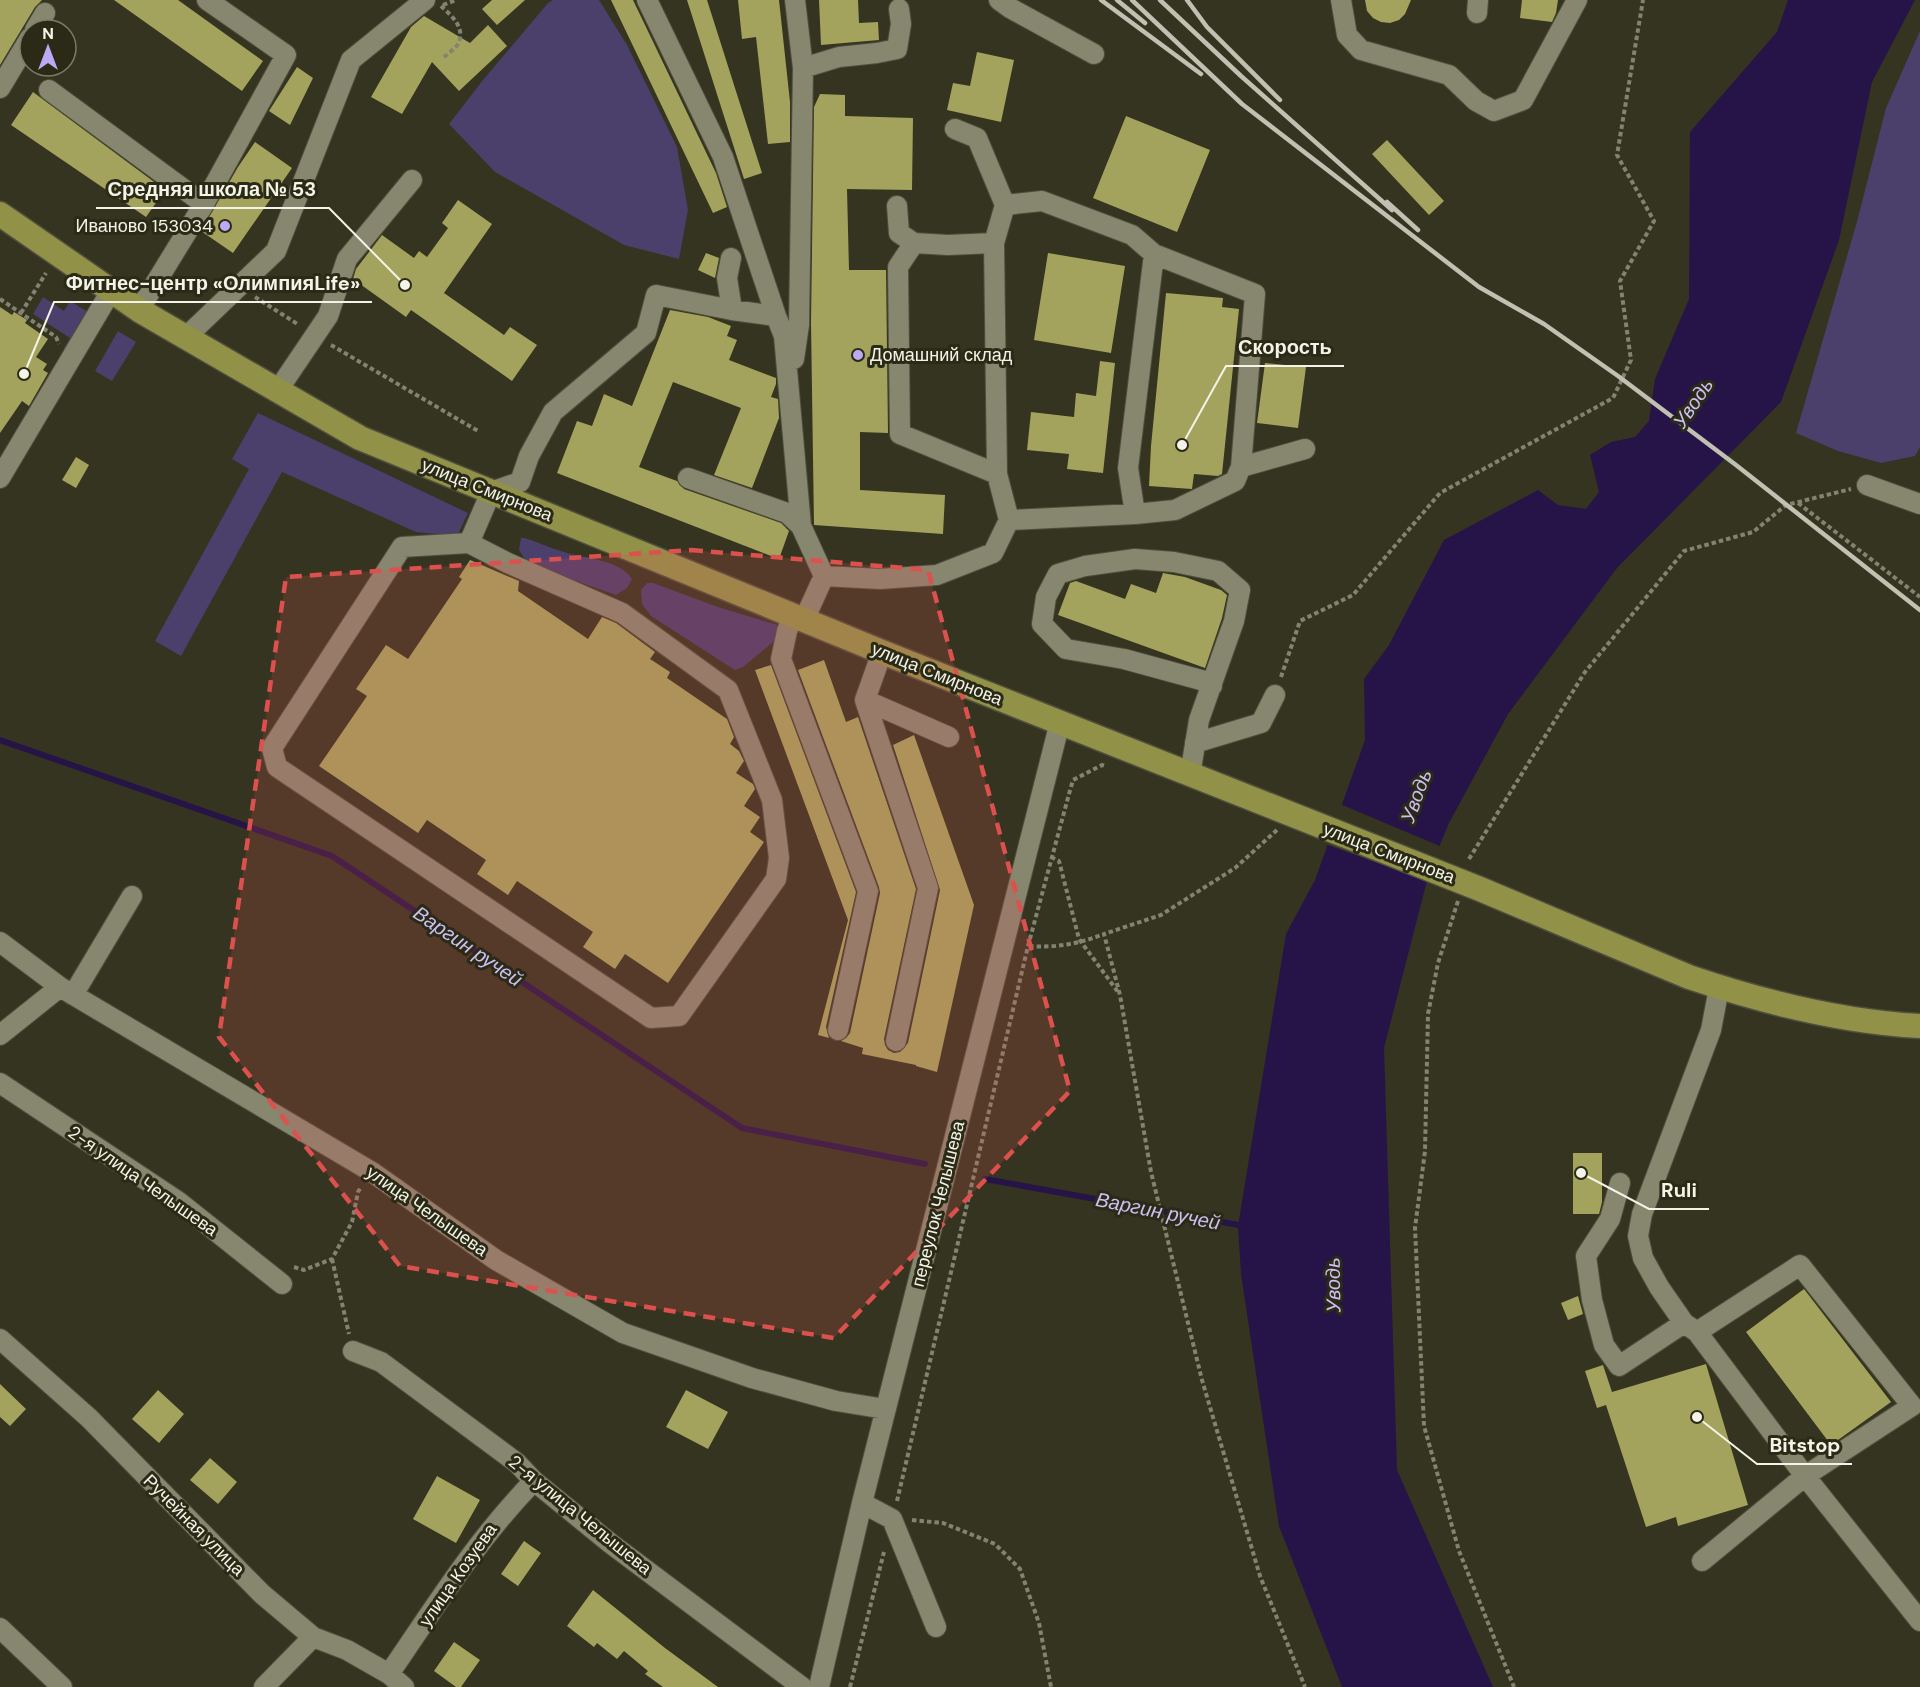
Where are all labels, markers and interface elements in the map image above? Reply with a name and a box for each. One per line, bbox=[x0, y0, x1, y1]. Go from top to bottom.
north arrow bbox=[18, 18, 78, 78]
text: N bbox=[42, 23, 54, 44]
callout: Средняя школа № 53 bbox=[96, 170, 329, 208]
text: Средняя школа № 53 bbox=[108, 176, 316, 202]
place label: Иваново 153034 bbox=[75, 214, 213, 238]
marker: Иваново 153034 bbox=[218, 219, 232, 233]
callout: Фитнес-центр «ОлимпияLife» bbox=[54, 264, 372, 302]
text: Фитнес-центр «ОлимпияLife» bbox=[66, 270, 360, 296]
callout: Скорость bbox=[1226, 328, 1344, 366]
text: Скорость bbox=[1238, 334, 1332, 360]
place label: Домашний склад bbox=[870, 343, 1013, 367]
marker: Домашний склад bbox=[851, 348, 865, 362]
water label: Уводь bbox=[1666, 373, 1719, 434]
street label: улица Смирнова bbox=[418, 453, 557, 528]
street label: улица Смирнова bbox=[868, 637, 1007, 712]
water label: Уводь bbox=[1394, 766, 1438, 827]
street label: улица Смирнова bbox=[1320, 817, 1459, 889]
water label: Варгин ручей bbox=[408, 900, 528, 992]
street label: переулок Челышева bbox=[906, 1118, 970, 1289]
street label: 2-я улица Челышева bbox=[63, 1120, 223, 1242]
street label: улица Челышева bbox=[362, 1160, 493, 1262]
callout: Ruli bbox=[1649, 1171, 1709, 1209]
text: Ruli bbox=[1661, 1177, 1697, 1203]
water label: Варгин ручей bbox=[1094, 1186, 1222, 1236]
water label: Уводь bbox=[1320, 1257, 1346, 1314]
callout: Bitstop bbox=[1757, 1426, 1852, 1464]
text: Bitstop bbox=[1770, 1432, 1840, 1458]
street label: 2-я улица Челышева bbox=[503, 1450, 657, 1581]
street label: Ручейная улица bbox=[138, 1469, 251, 1582]
street label: улица Козуева bbox=[414, 1518, 503, 1631]

